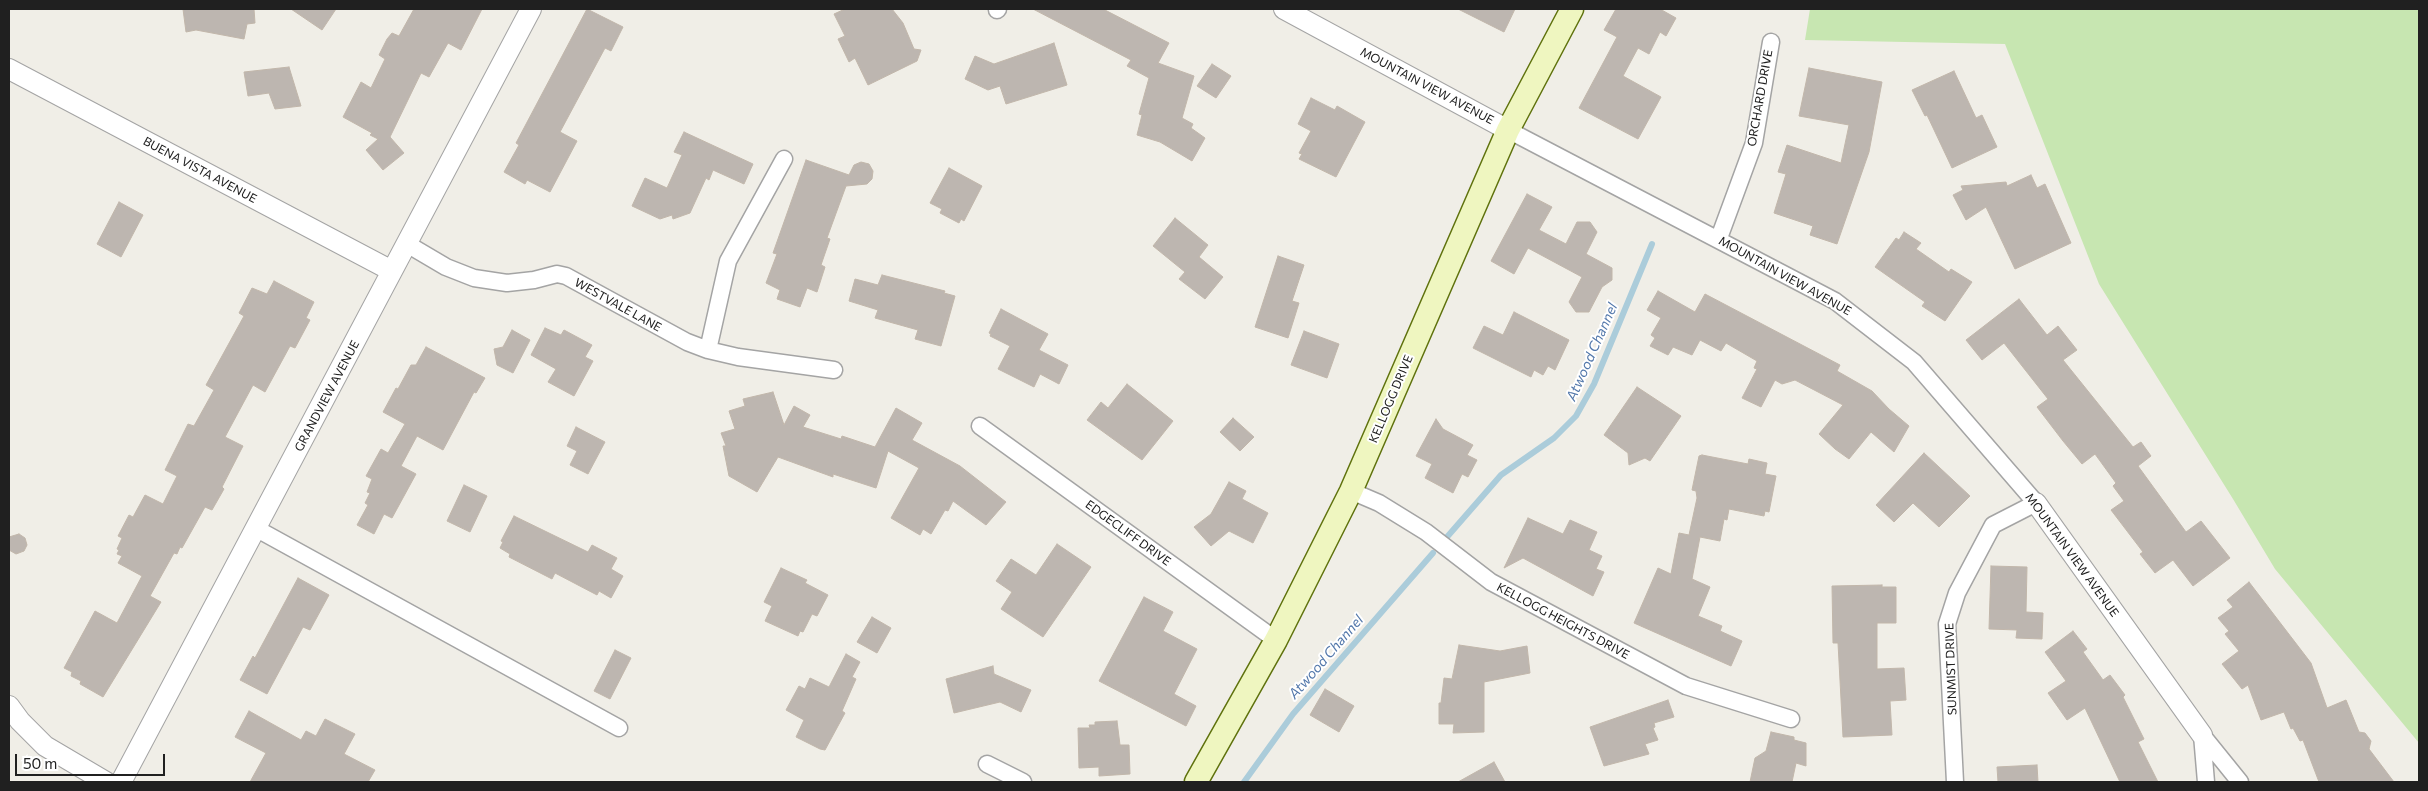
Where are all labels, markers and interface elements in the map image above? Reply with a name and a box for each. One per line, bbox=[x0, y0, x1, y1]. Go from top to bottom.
street label: MOUNTAIN VIEW AVENUE bbox=[1358, 45, 1496, 127]
street label: ORCHARD DRIVE bbox=[1744, 49, 1776, 147]
street label: BUENA VISTA AVENUE bbox=[141, 134, 259, 206]
street label: MOUNTAIN VIEW AVENUE bbox=[1716, 233, 1854, 319]
street label: WESTVALE LANE bbox=[572, 275, 664, 335]
water label: Atwood Channel bbox=[1563, 301, 1621, 403]
street label: GRANDVIEW AVENUE bbox=[292, 338, 362, 454]
street label: KELLOGG DRIVE bbox=[1366, 353, 1416, 445]
street label: MOUNTAIN VIEW AVENUE bbox=[2022, 490, 2122, 620]
street label: EDGECLIFF DRIVE bbox=[1083, 497, 1173, 569]
street label: KELLOGG HEIGHTS DRIVE bbox=[1494, 580, 1632, 662]
water label: Atwood Channel bbox=[1285, 612, 1367, 702]
street label: SUNMIST DRIVE bbox=[1942, 623, 1960, 715]
scale bar bbox=[18, 744, 168, 776]
text: 50 m bbox=[23, 754, 57, 772]

